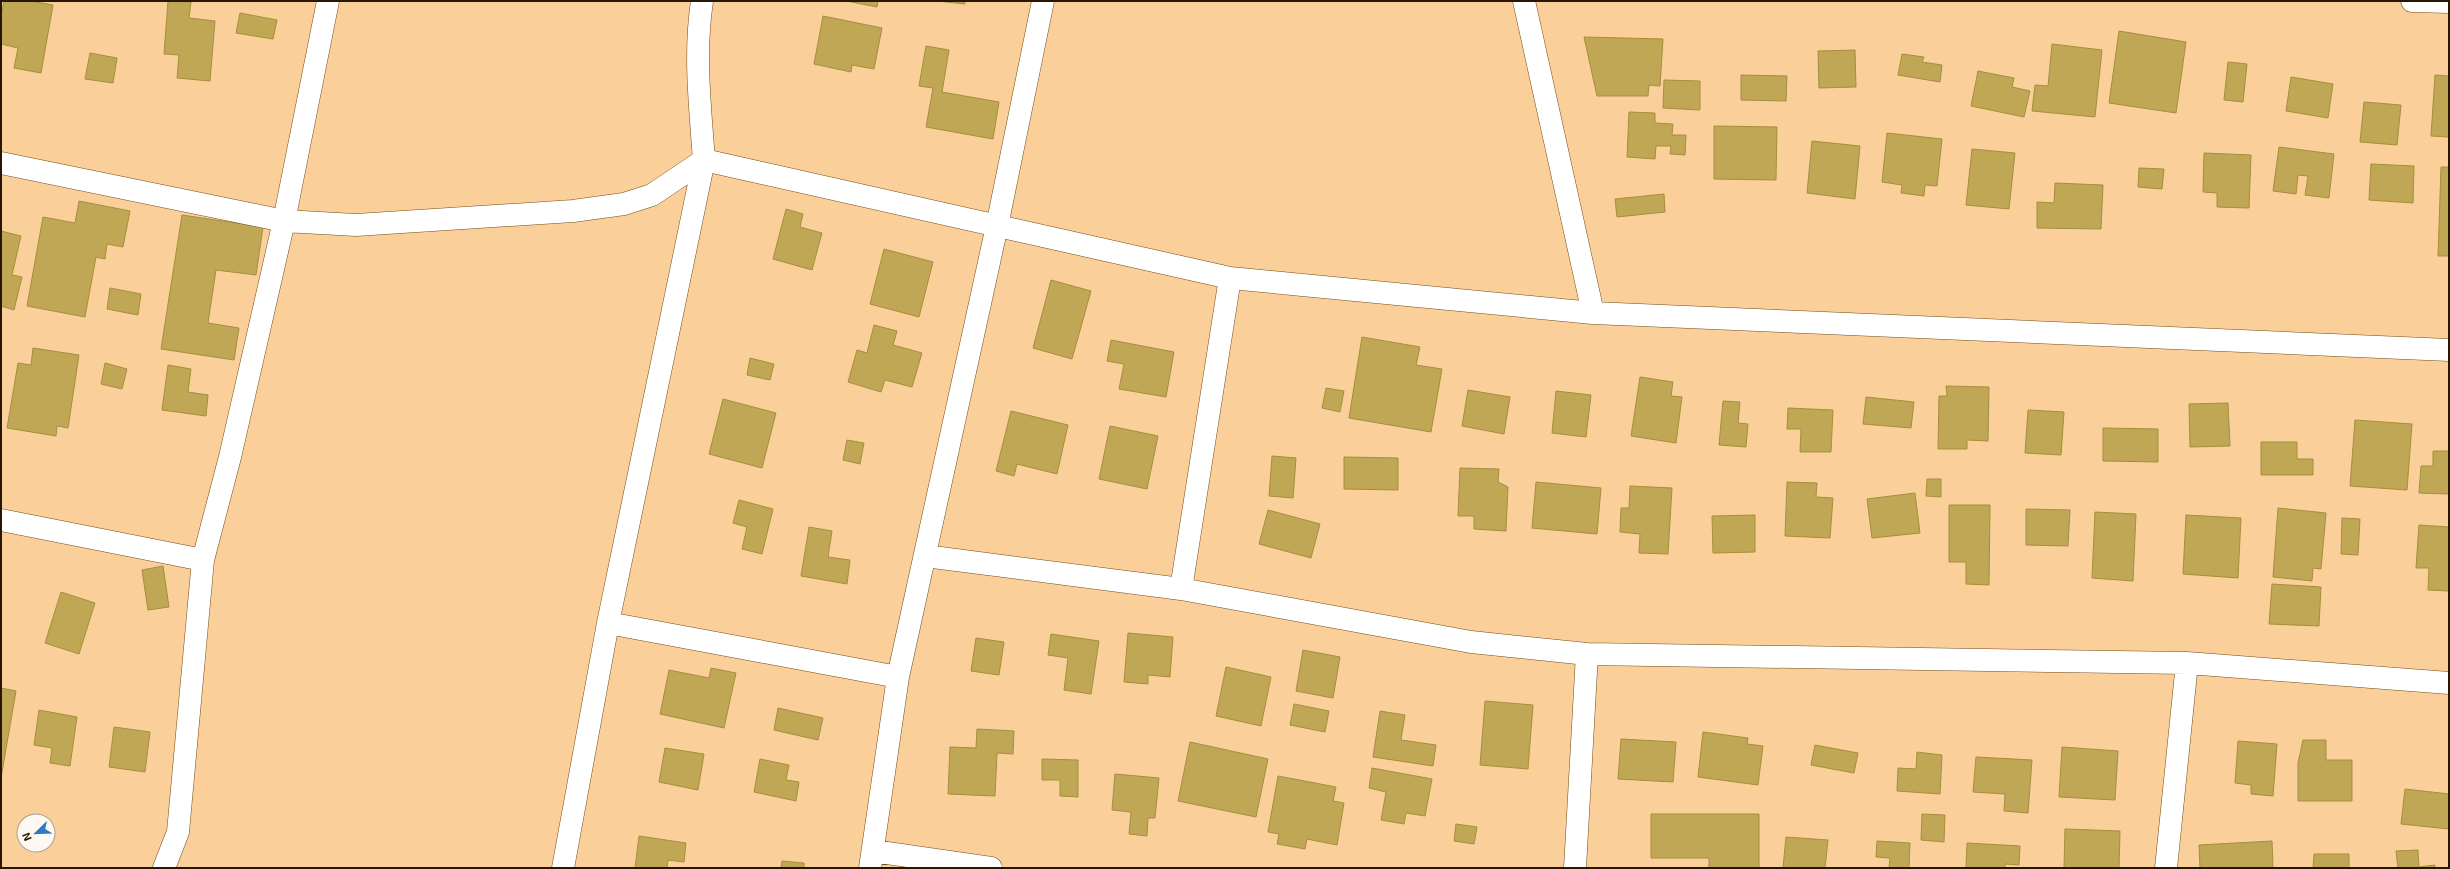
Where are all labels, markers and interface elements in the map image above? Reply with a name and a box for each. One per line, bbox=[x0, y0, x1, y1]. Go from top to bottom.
north arrow bbox=[16, 813, 56, 853]
text: N bbox=[19, 831, 34, 843]

